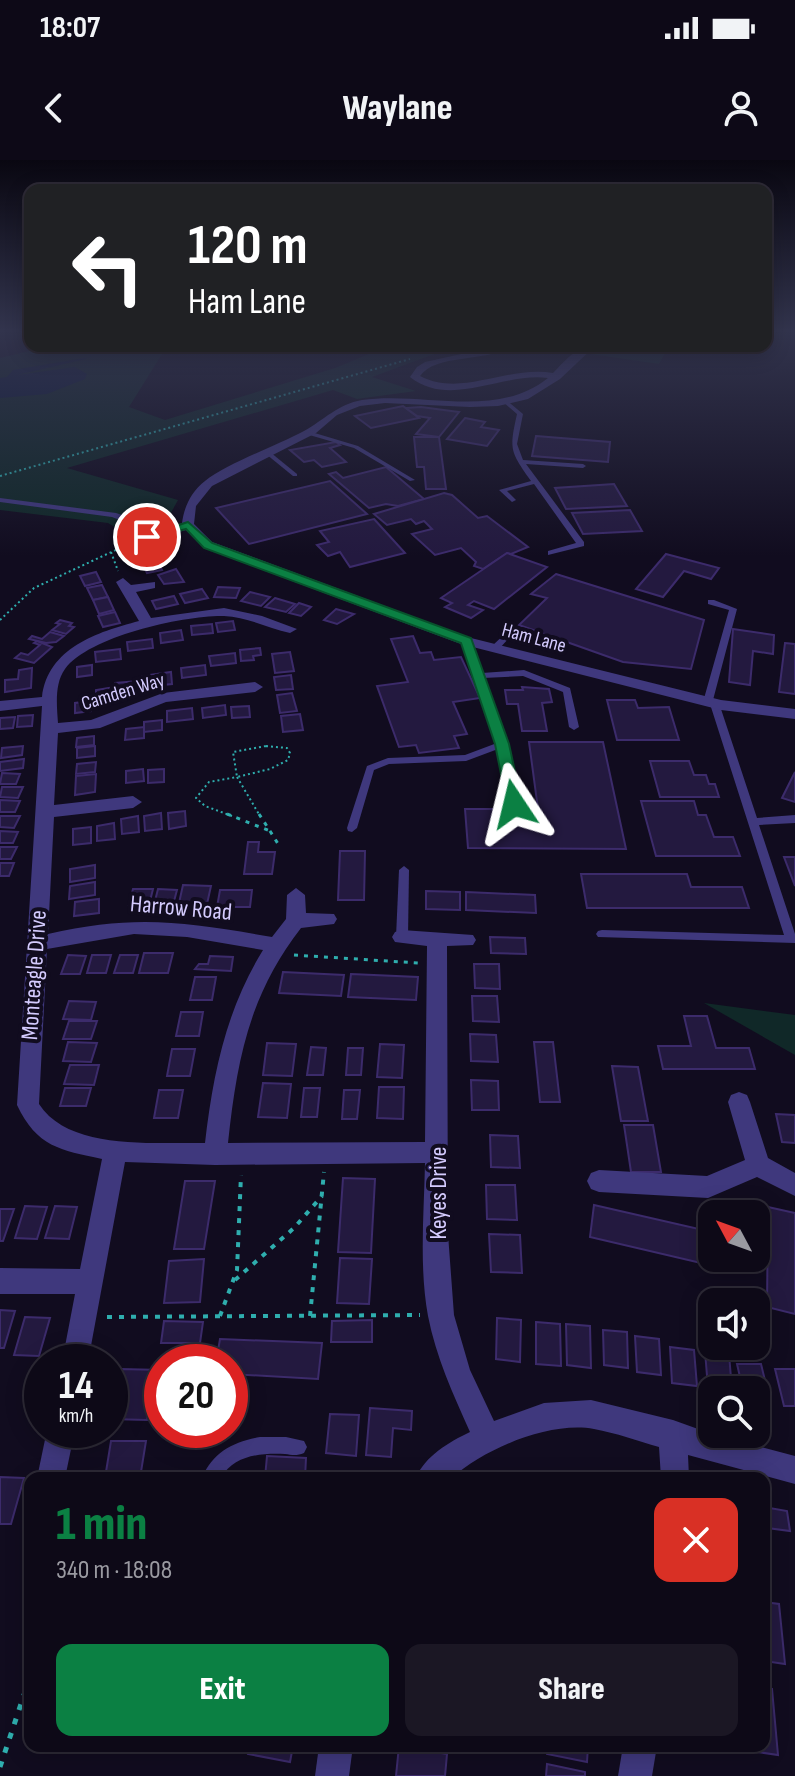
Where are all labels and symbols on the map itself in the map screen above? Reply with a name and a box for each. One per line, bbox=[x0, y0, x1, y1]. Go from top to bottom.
pin bbox=[113, 503, 181, 571]
street label: Ham Lane bbox=[499, 618, 569, 658]
street label: Camden Way bbox=[78, 668, 168, 716]
position arrow bbox=[472, 762, 556, 846]
street label: Harrow Road bbox=[129, 889, 233, 927]
street label: Monteagle Drive bbox=[15, 909, 53, 1041]
street label: Keyes Drive bbox=[424, 1147, 453, 1239]
north arrow bbox=[698, 1200, 770, 1272]
speed limit sign: 20 bbox=[144, 1344, 248, 1448]

